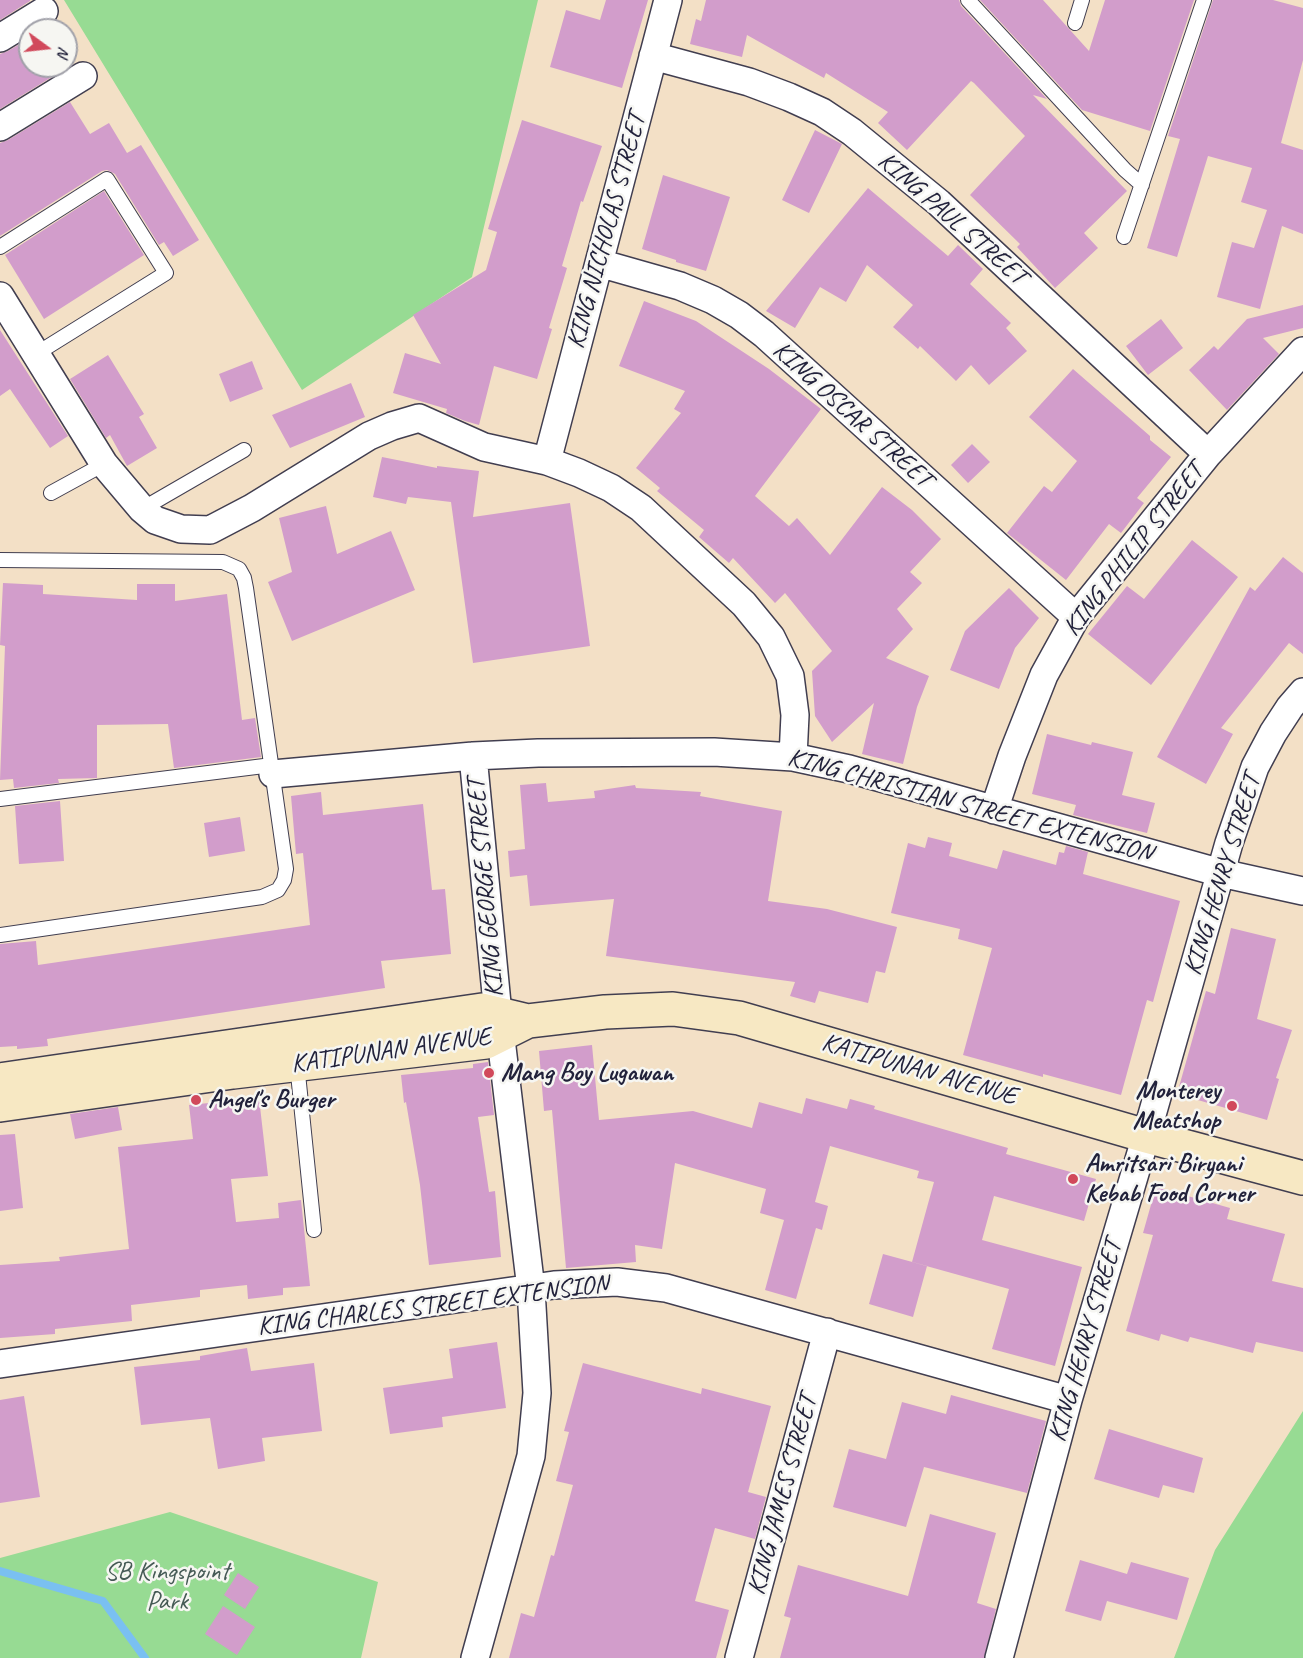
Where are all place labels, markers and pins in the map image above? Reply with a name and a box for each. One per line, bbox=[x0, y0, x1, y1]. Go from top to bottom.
place label: Mang Boy Lugawan bbox=[501, 1057, 673, 1089]
marker: Mang Boy Lugawan bbox=[482, 1066, 496, 1080]
place label: Monterey Meatshop bbox=[1133, 1075, 1220, 1136]
place label: Angel's Burger bbox=[208, 1084, 334, 1116]
marker: Angel's Burger bbox=[189, 1093, 203, 1107]
marker: Monterey Meatshop bbox=[1225, 1099, 1239, 1113]
place label: Amritsari Biryani Kebab Food Corner bbox=[1085, 1148, 1254, 1210]
marker: Amritsari Biryani Kebab Food Corner bbox=[1066, 1172, 1080, 1186]

